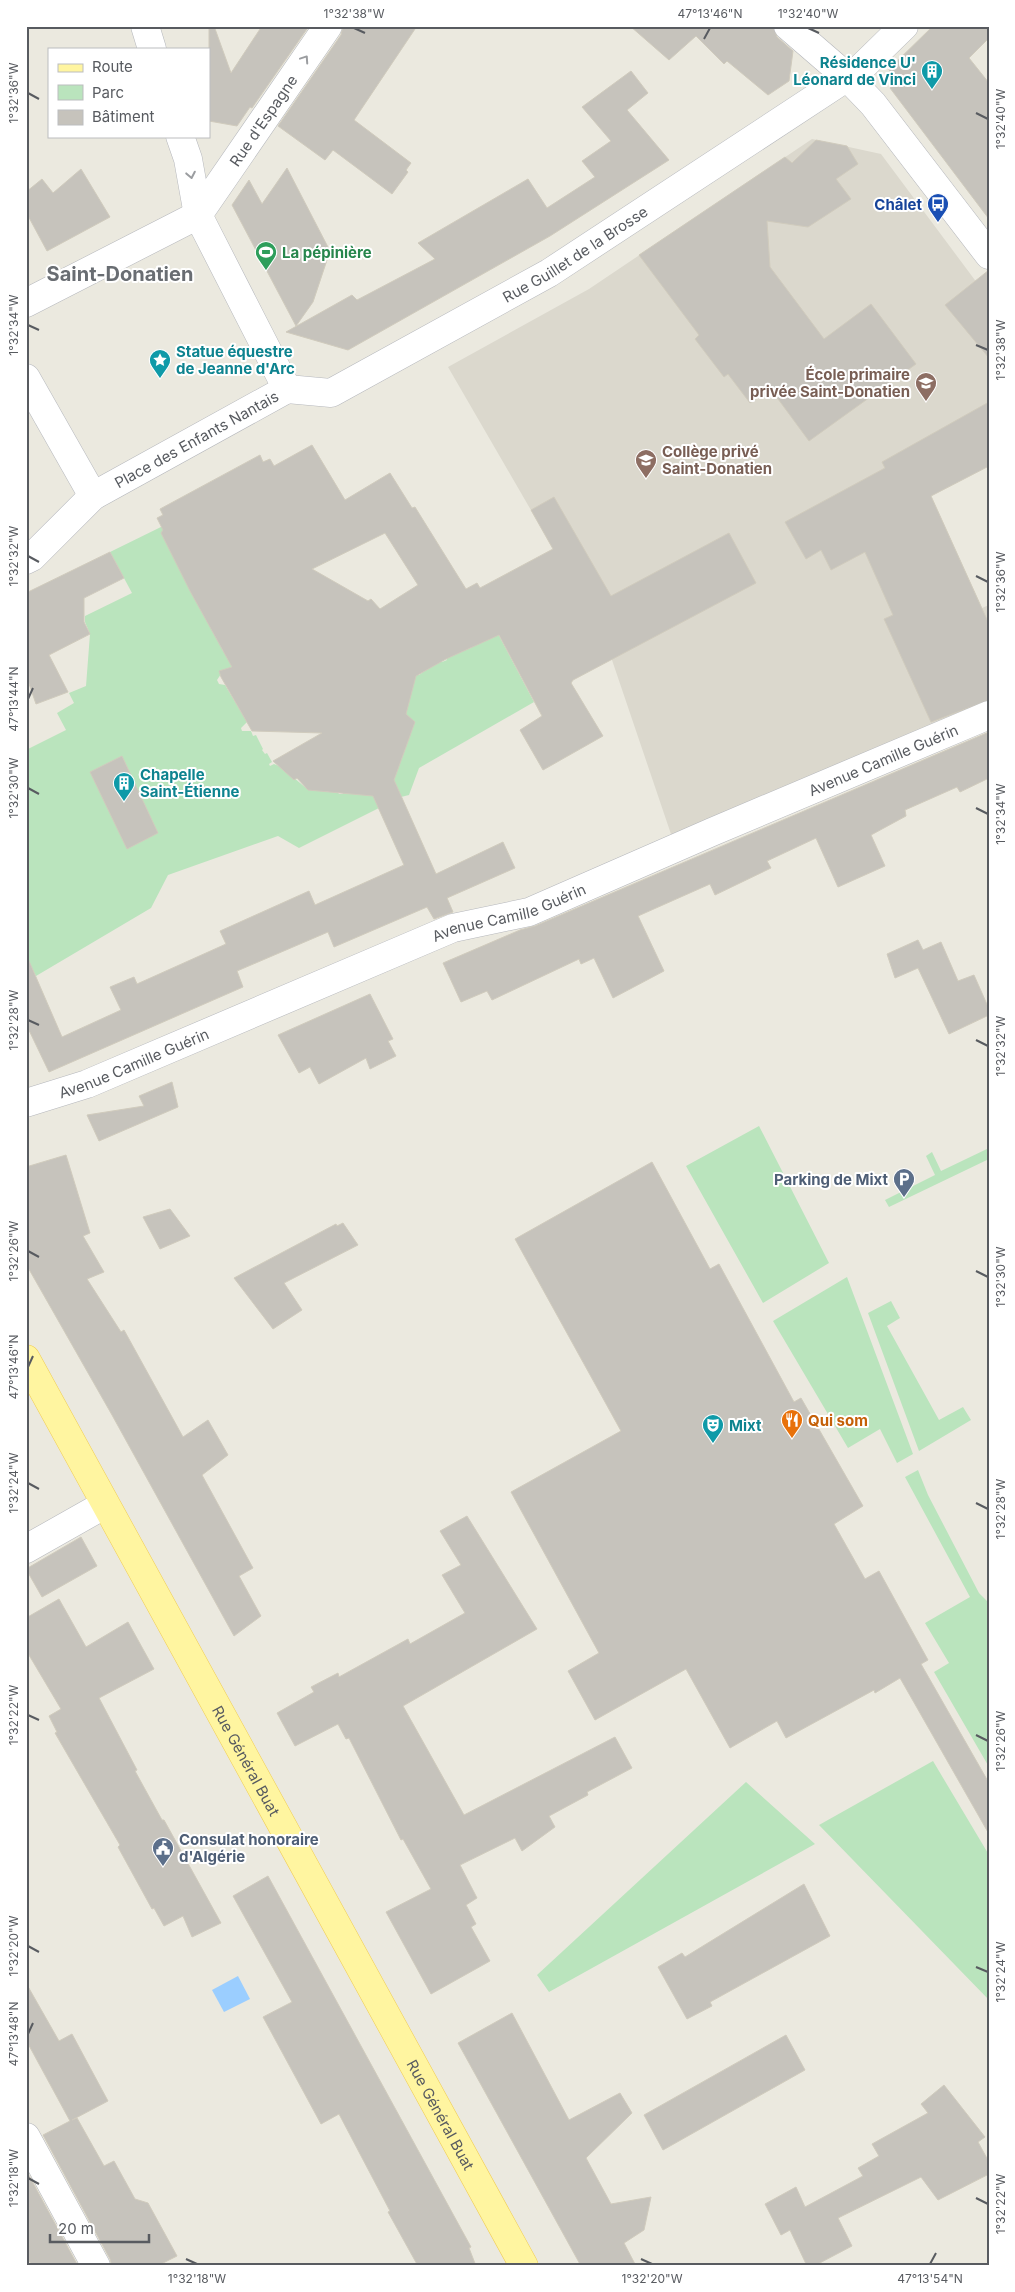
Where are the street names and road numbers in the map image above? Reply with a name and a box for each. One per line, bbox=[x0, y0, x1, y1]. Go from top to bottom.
street label: Rue d'Espagne bbox=[225, 71, 301, 170]
street label: Rue Guillet de la Brosse bbox=[499, 201, 651, 306]
street label: Place des Enfants Nantais bbox=[111, 386, 282, 492]
street label: Avenue Camille Guérin bbox=[806, 720, 961, 800]
street label: Avenue Camille Guérin bbox=[429, 879, 589, 945]
street label: Avenue Camille Guérin bbox=[56, 1024, 212, 1102]
street label: Rue Général Buat bbox=[208, 1702, 284, 1819]
street label: Rue Général Buat bbox=[403, 2056, 479, 2173]

